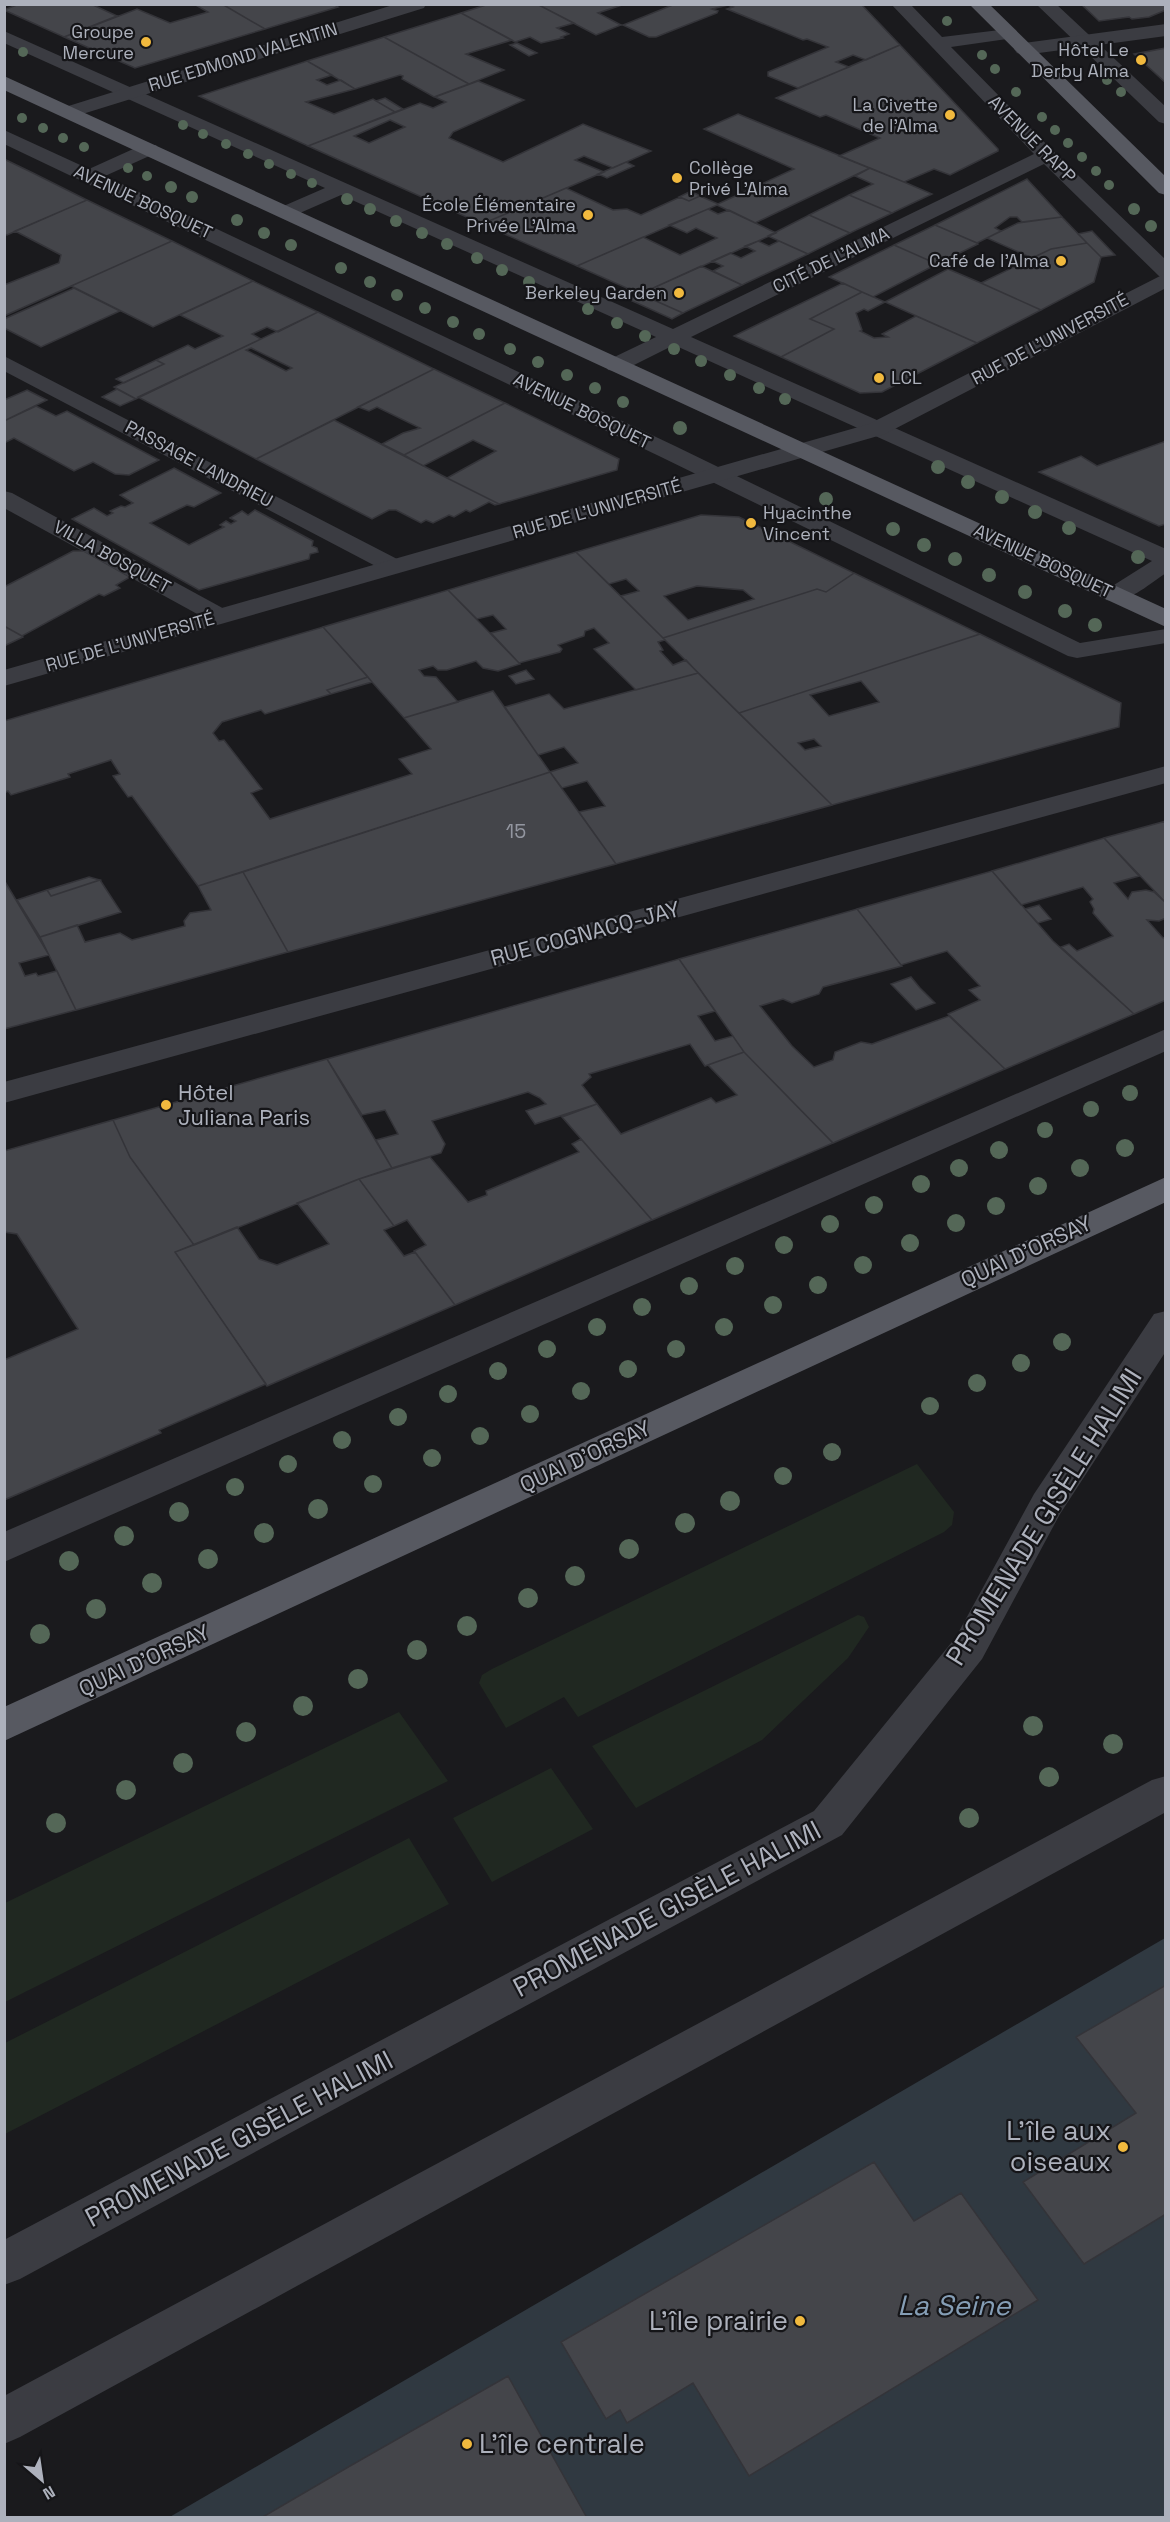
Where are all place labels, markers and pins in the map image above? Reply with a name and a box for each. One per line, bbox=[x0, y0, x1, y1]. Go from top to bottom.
place label: Groupe Mercure bbox=[62, 20, 134, 64]
marker: Groupe Mercure bbox=[139, 35, 153, 49]
place label: Hôtel Le Derby Alma bbox=[1031, 38, 1129, 82]
marker: Hôtel Le Derby Alma bbox=[1134, 53, 1148, 67]
place label: La Civette de l'Alma bbox=[853, 93, 938, 137]
marker: La Civette de l'Alma bbox=[943, 108, 957, 122]
place label: Collège Privé L'Alma bbox=[689, 156, 788, 200]
marker: Collège Privé L'Alma bbox=[670, 171, 684, 185]
place label: École Élémentaire Privée L'Alma bbox=[422, 193, 576, 237]
marker: École Élémentaire Privée L'Alma bbox=[581, 208, 595, 222]
place label: Café de l'Alma bbox=[929, 249, 1049, 272]
marker: Café de l'Alma bbox=[1054, 254, 1068, 268]
place label: Berkeley Garden bbox=[525, 281, 667, 304]
marker: Berkeley Garden bbox=[672, 286, 686, 300]
place label: LCL bbox=[891, 366, 922, 389]
marker: LCL bbox=[872, 371, 886, 385]
place label: Hyacinthe Vincent bbox=[763, 501, 852, 545]
marker: Hyacinthe Vincent bbox=[744, 516, 758, 530]
place label: Hôtel Juliana Paris bbox=[178, 1078, 310, 1131]
marker: Hôtel Juliana Paris bbox=[159, 1098, 173, 1112]
place label: L'île aux oiseaux bbox=[1006, 2113, 1111, 2179]
marker: L'île aux oiseaux bbox=[1116, 2140, 1130, 2154]
place label: L'île prairie bbox=[649, 2303, 788, 2338]
marker: L'île prairie bbox=[793, 2314, 807, 2328]
place label: L'île centrale bbox=[479, 2426, 645, 2461]
marker: L'île centrale bbox=[460, 2437, 474, 2451]

